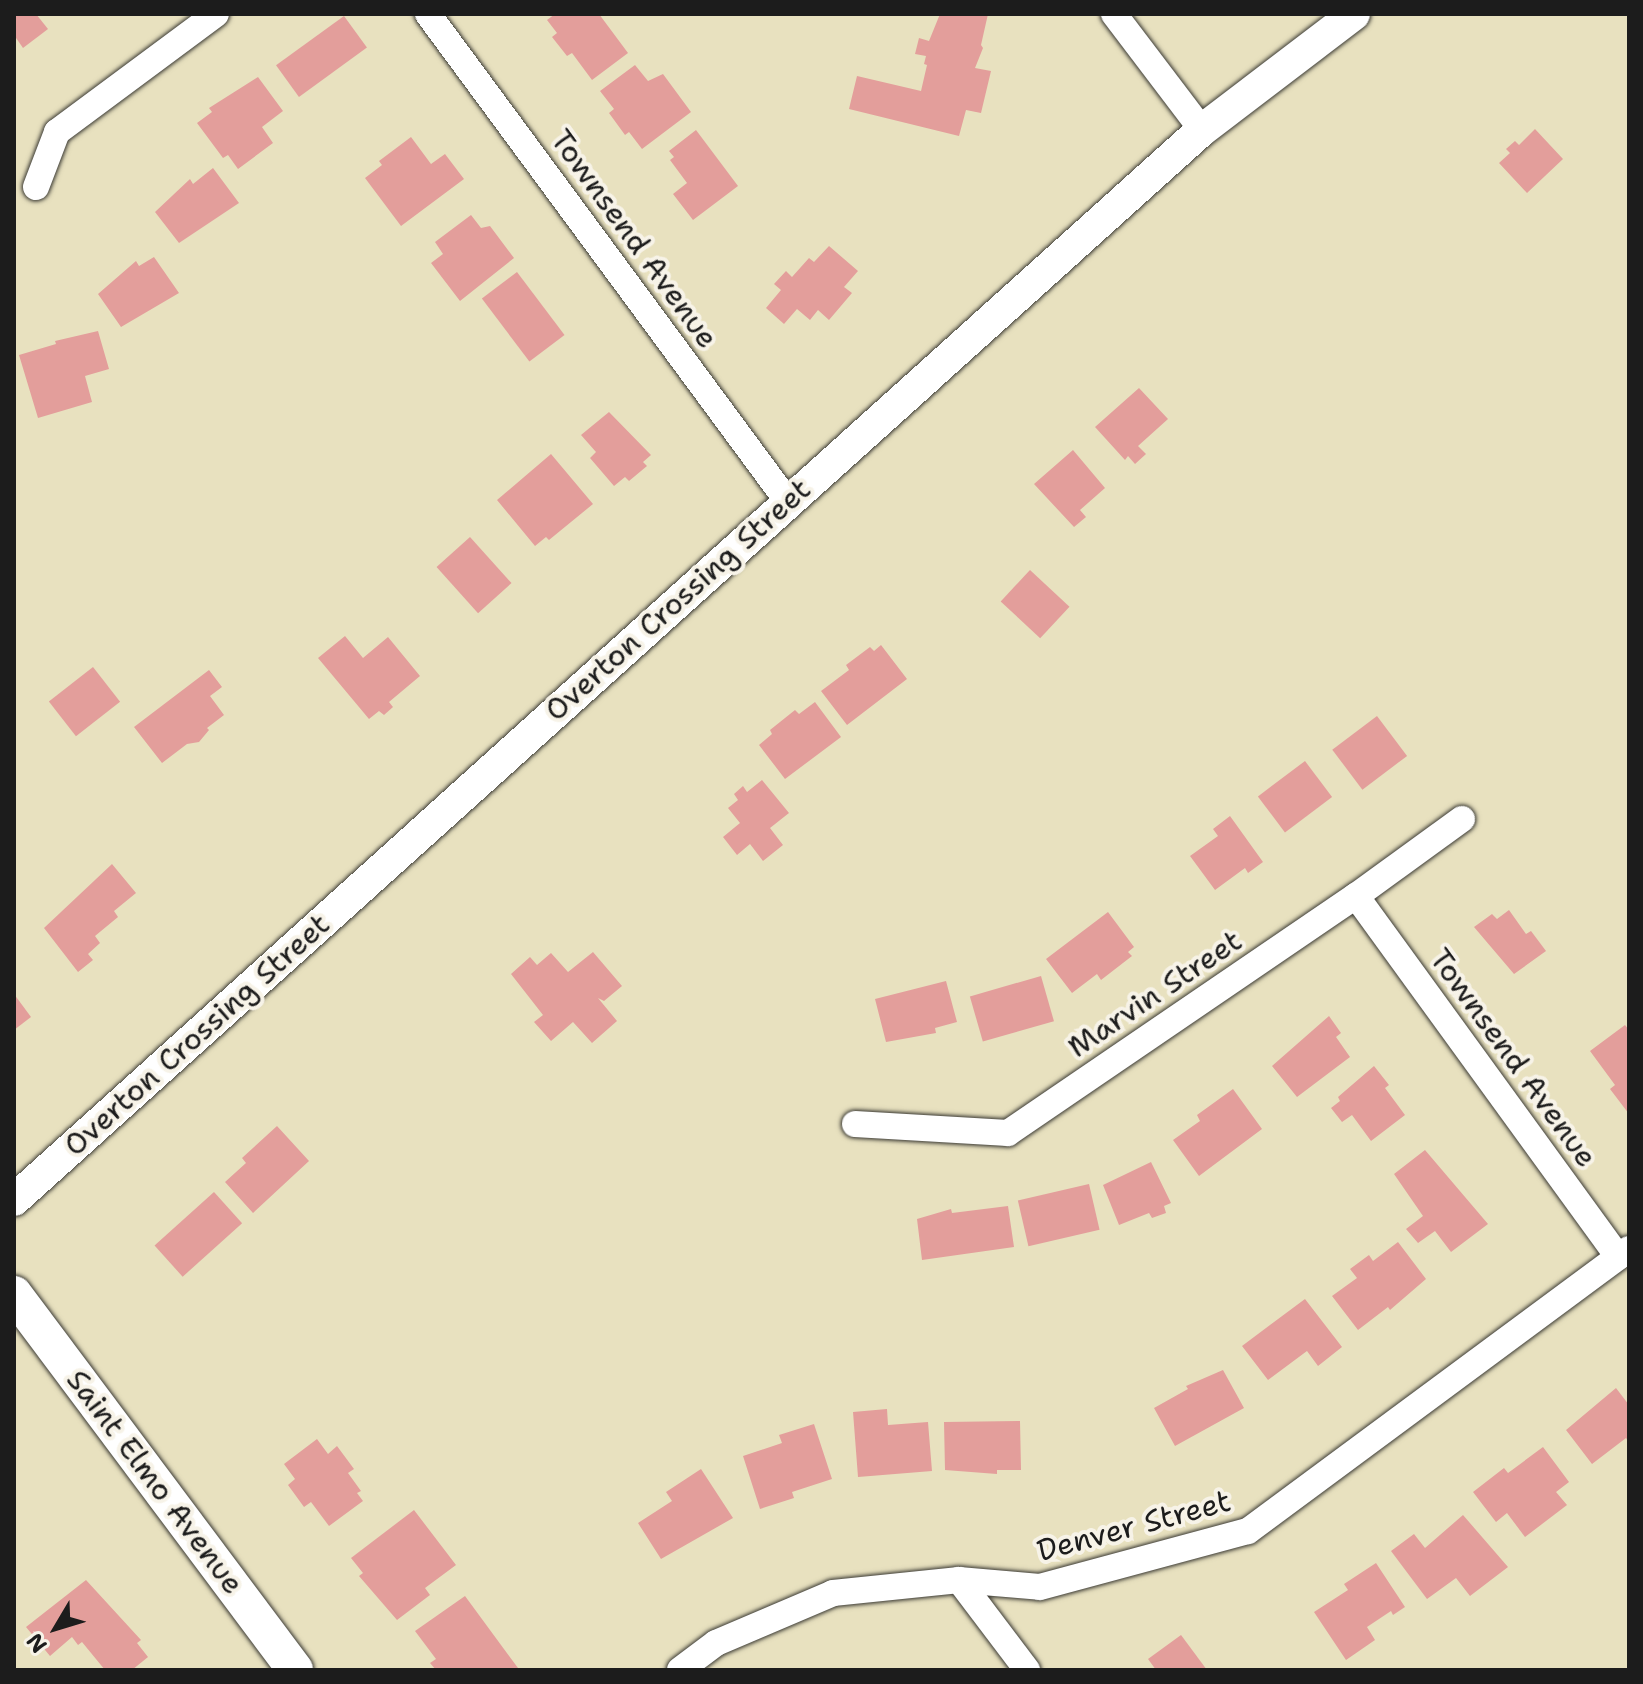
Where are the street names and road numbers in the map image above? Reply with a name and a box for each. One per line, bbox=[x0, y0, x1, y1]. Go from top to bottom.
street label: Townsend Avenue bbox=[543, 123, 725, 355]
street label: Overton Crossing Street bbox=[538, 471, 818, 729]
street label: Overton Crossing Street bbox=[57, 906, 337, 1164]
street label: Marvin Street bbox=[1061, 923, 1249, 1065]
street label: Townsend Avenue bbox=[1422, 942, 1604, 1174]
street label: Saint Elmo Avenue bbox=[59, 1363, 251, 1601]
street label: Denver Street bbox=[1033, 1483, 1235, 1569]

